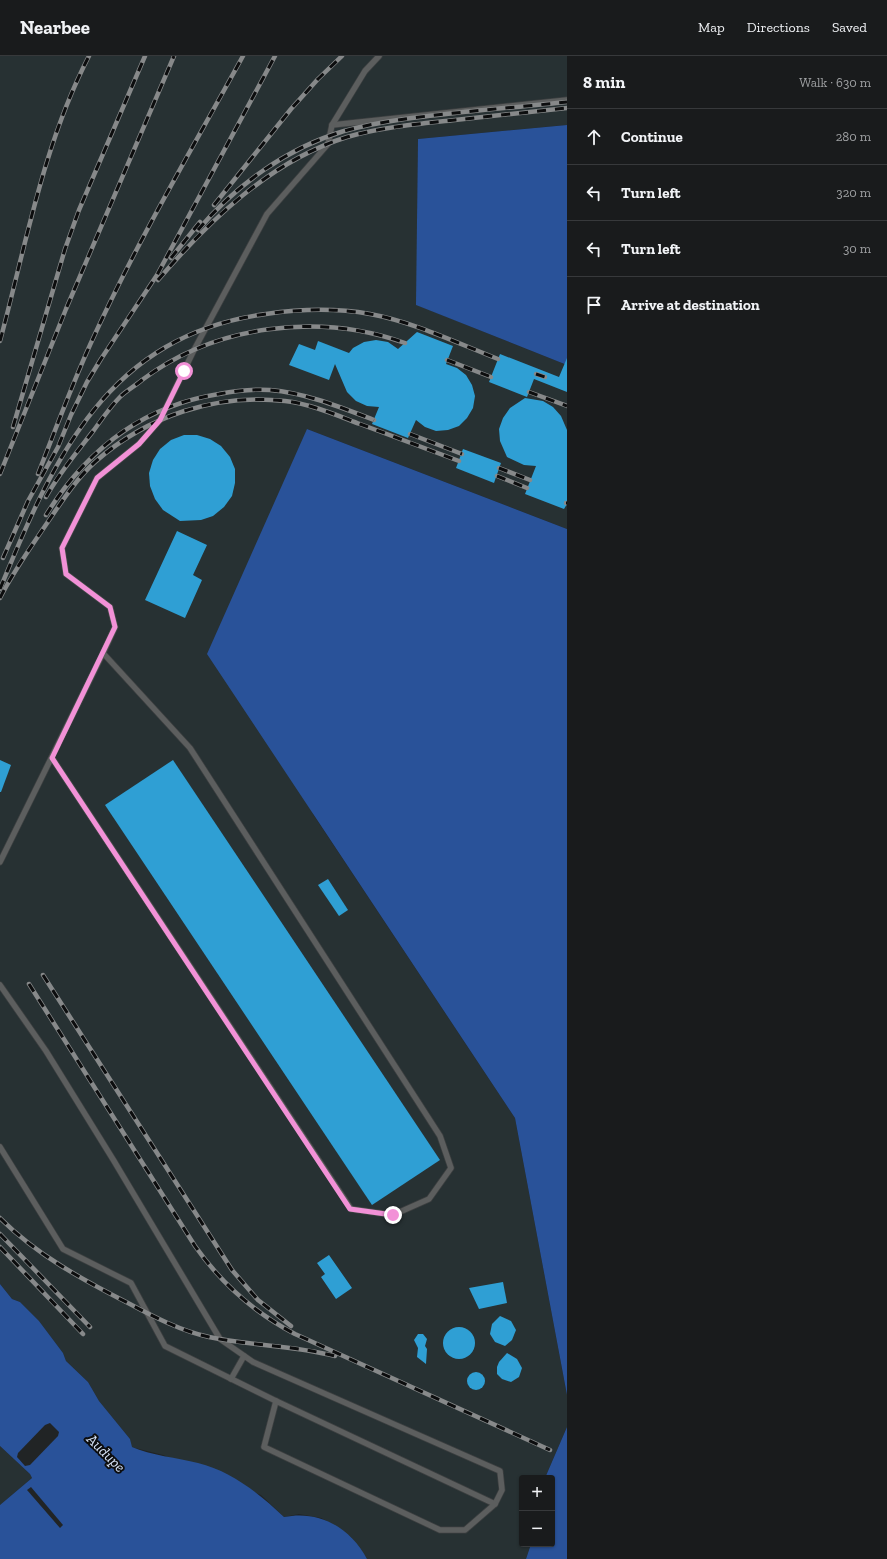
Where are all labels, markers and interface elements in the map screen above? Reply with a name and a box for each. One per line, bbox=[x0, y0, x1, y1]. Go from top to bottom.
text: Nearbee bbox=[20, 16, 90, 39]
text: Map bbox=[698, 19, 725, 36]
text: Directions bbox=[747, 19, 810, 36]
text: Saved bbox=[832, 19, 867, 36]
text: 8 min bbox=[583, 72, 625, 92]
text: Walk · 630 m bbox=[799, 75, 871, 90]
icon: ahead bbox=[583, 126, 605, 148]
text: Continue bbox=[621, 128, 683, 146]
text: 280 m bbox=[836, 129, 871, 144]
icon: left bbox=[583, 182, 605, 204]
text: Turn left bbox=[621, 184, 681, 202]
text: 320 m bbox=[836, 185, 871, 200]
icon: left bbox=[583, 238, 605, 260]
text: Turn left bbox=[621, 240, 681, 258]
text: 30 m bbox=[843, 241, 871, 256]
icon: arrive bbox=[583, 294, 605, 316]
text: Arrive at destination bbox=[621, 296, 760, 314]
route start bbox=[175, 362, 193, 380]
route end bbox=[384, 1206, 402, 1224]
water label: Audupe bbox=[82, 1429, 129, 1476]
map controls bbox=[519, 1475, 555, 1547]
button: + bbox=[519, 1475, 555, 1511]
button: − bbox=[519, 1511, 555, 1547]

